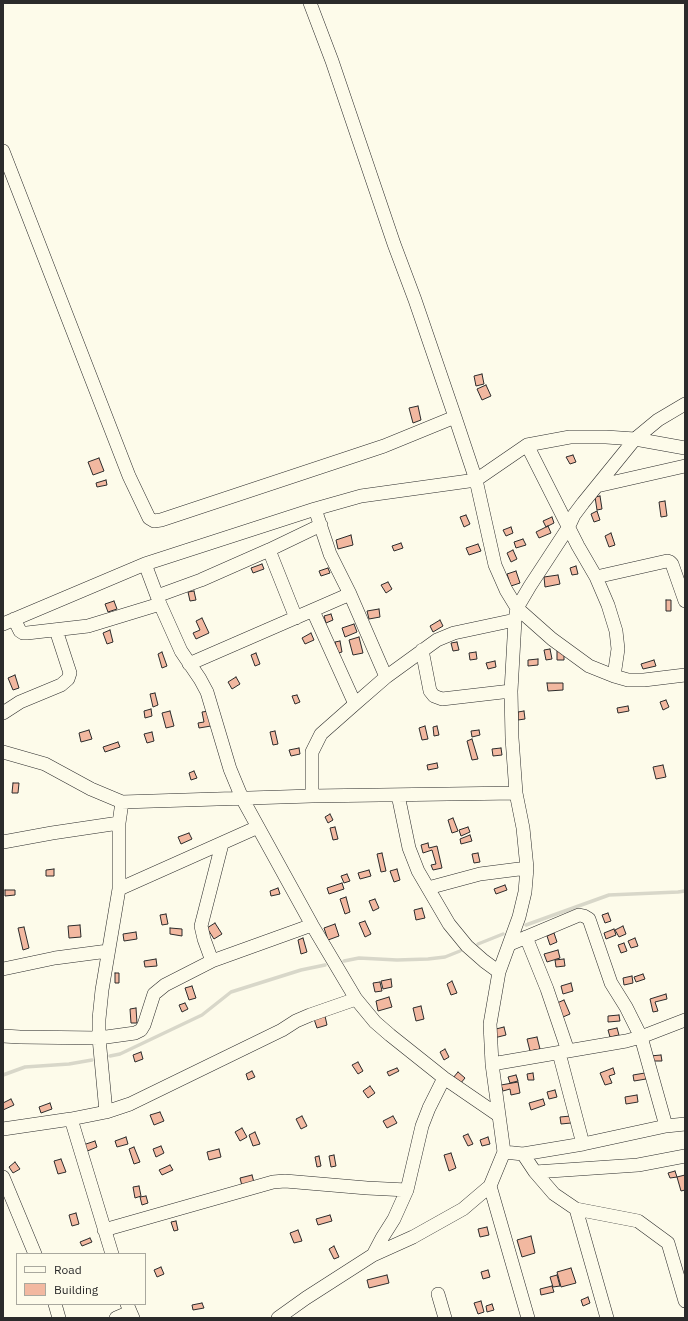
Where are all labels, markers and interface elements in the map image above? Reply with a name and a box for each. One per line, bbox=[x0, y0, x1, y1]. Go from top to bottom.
legend bbox=[16, 1253, 146, 1305]
text: Road bbox=[54, 1262, 82, 1277]
text: Building bbox=[54, 1282, 98, 1297]

